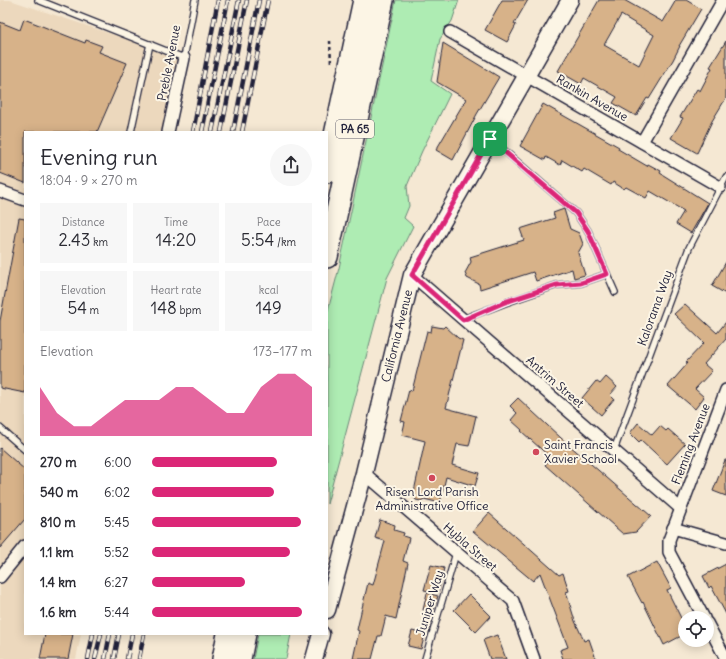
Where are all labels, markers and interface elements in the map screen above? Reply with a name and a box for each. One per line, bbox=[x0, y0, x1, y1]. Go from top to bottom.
street label: Preble Avenue bbox=[154, 24, 183, 102]
street label: Rankin Avenue bbox=[554, 71, 631, 124]
road number: PA 65 bbox=[336, 120, 374, 138]
pin bbox=[473, 122, 507, 156]
icon: arrive bbox=[479, 128, 501, 150]
text: Evening run bbox=[40, 143, 158, 171]
button: share bbox=[270, 144, 312, 186]
text: 18:04 · 9 × 270 m bbox=[40, 172, 138, 189]
text: Distance bbox=[62, 215, 105, 229]
text: Time bbox=[164, 215, 188, 229]
text: Pace bbox=[257, 215, 281, 229]
text: 2.43 bbox=[58, 229, 90, 251]
text: 14:20 bbox=[156, 229, 196, 251]
text: 5:54 bbox=[241, 229, 274, 251]
text: km bbox=[90, 235, 108, 249]
text: /km bbox=[274, 235, 296, 249]
street label: Kalorama Way bbox=[634, 268, 675, 348]
text: Elevation bbox=[61, 283, 106, 297]
text: Heart rate bbox=[150, 283, 202, 297]
text: kcal bbox=[259, 283, 279, 297]
street label: California Avenue bbox=[378, 288, 415, 384]
text: 54 bbox=[67, 297, 87, 319]
text: 148 bbox=[151, 297, 177, 319]
text: 149 bbox=[255, 297, 282, 319]
text: m bbox=[87, 303, 99, 317]
text: bpm bbox=[177, 303, 201, 317]
text: Elevation bbox=[40, 343, 93, 360]
text: 173–177 m bbox=[253, 343, 312, 360]
street label: Antrim Street bbox=[523, 352, 587, 411]
street label: Fleming Avenue bbox=[668, 401, 713, 487]
place label: Saint Francis Xavier School bbox=[544, 437, 617, 466]
marker: Saint Francis Xavier School bbox=[531, 447, 541, 457]
text: 270 m bbox=[40, 454, 77, 471]
text: 6:00 bbox=[104, 454, 132, 471]
marker: Risen Lord Parish Administrative Office bbox=[427, 473, 437, 483]
text: 540 m bbox=[40, 484, 78, 501]
text: 6:02 bbox=[104, 484, 130, 501]
place label: Risen Lord Parish Administrative Office bbox=[376, 484, 488, 513]
text: 810 m bbox=[40, 514, 76, 531]
text: 5:45 bbox=[104, 514, 129, 531]
street label: Hybla Street bbox=[440, 519, 500, 574]
text: 1.1 km bbox=[40, 544, 74, 561]
text: 5:52 bbox=[104, 544, 129, 561]
street label: Juniper Way bbox=[412, 568, 447, 638]
text: 1.4 km bbox=[40, 574, 76, 591]
text: 6:27 bbox=[104, 574, 128, 591]
text: 1.6 km bbox=[40, 604, 76, 621]
text: 5:44 bbox=[104, 604, 129, 621]
map controls bbox=[678, 611, 714, 647]
button: locate bbox=[678, 611, 714, 647]

